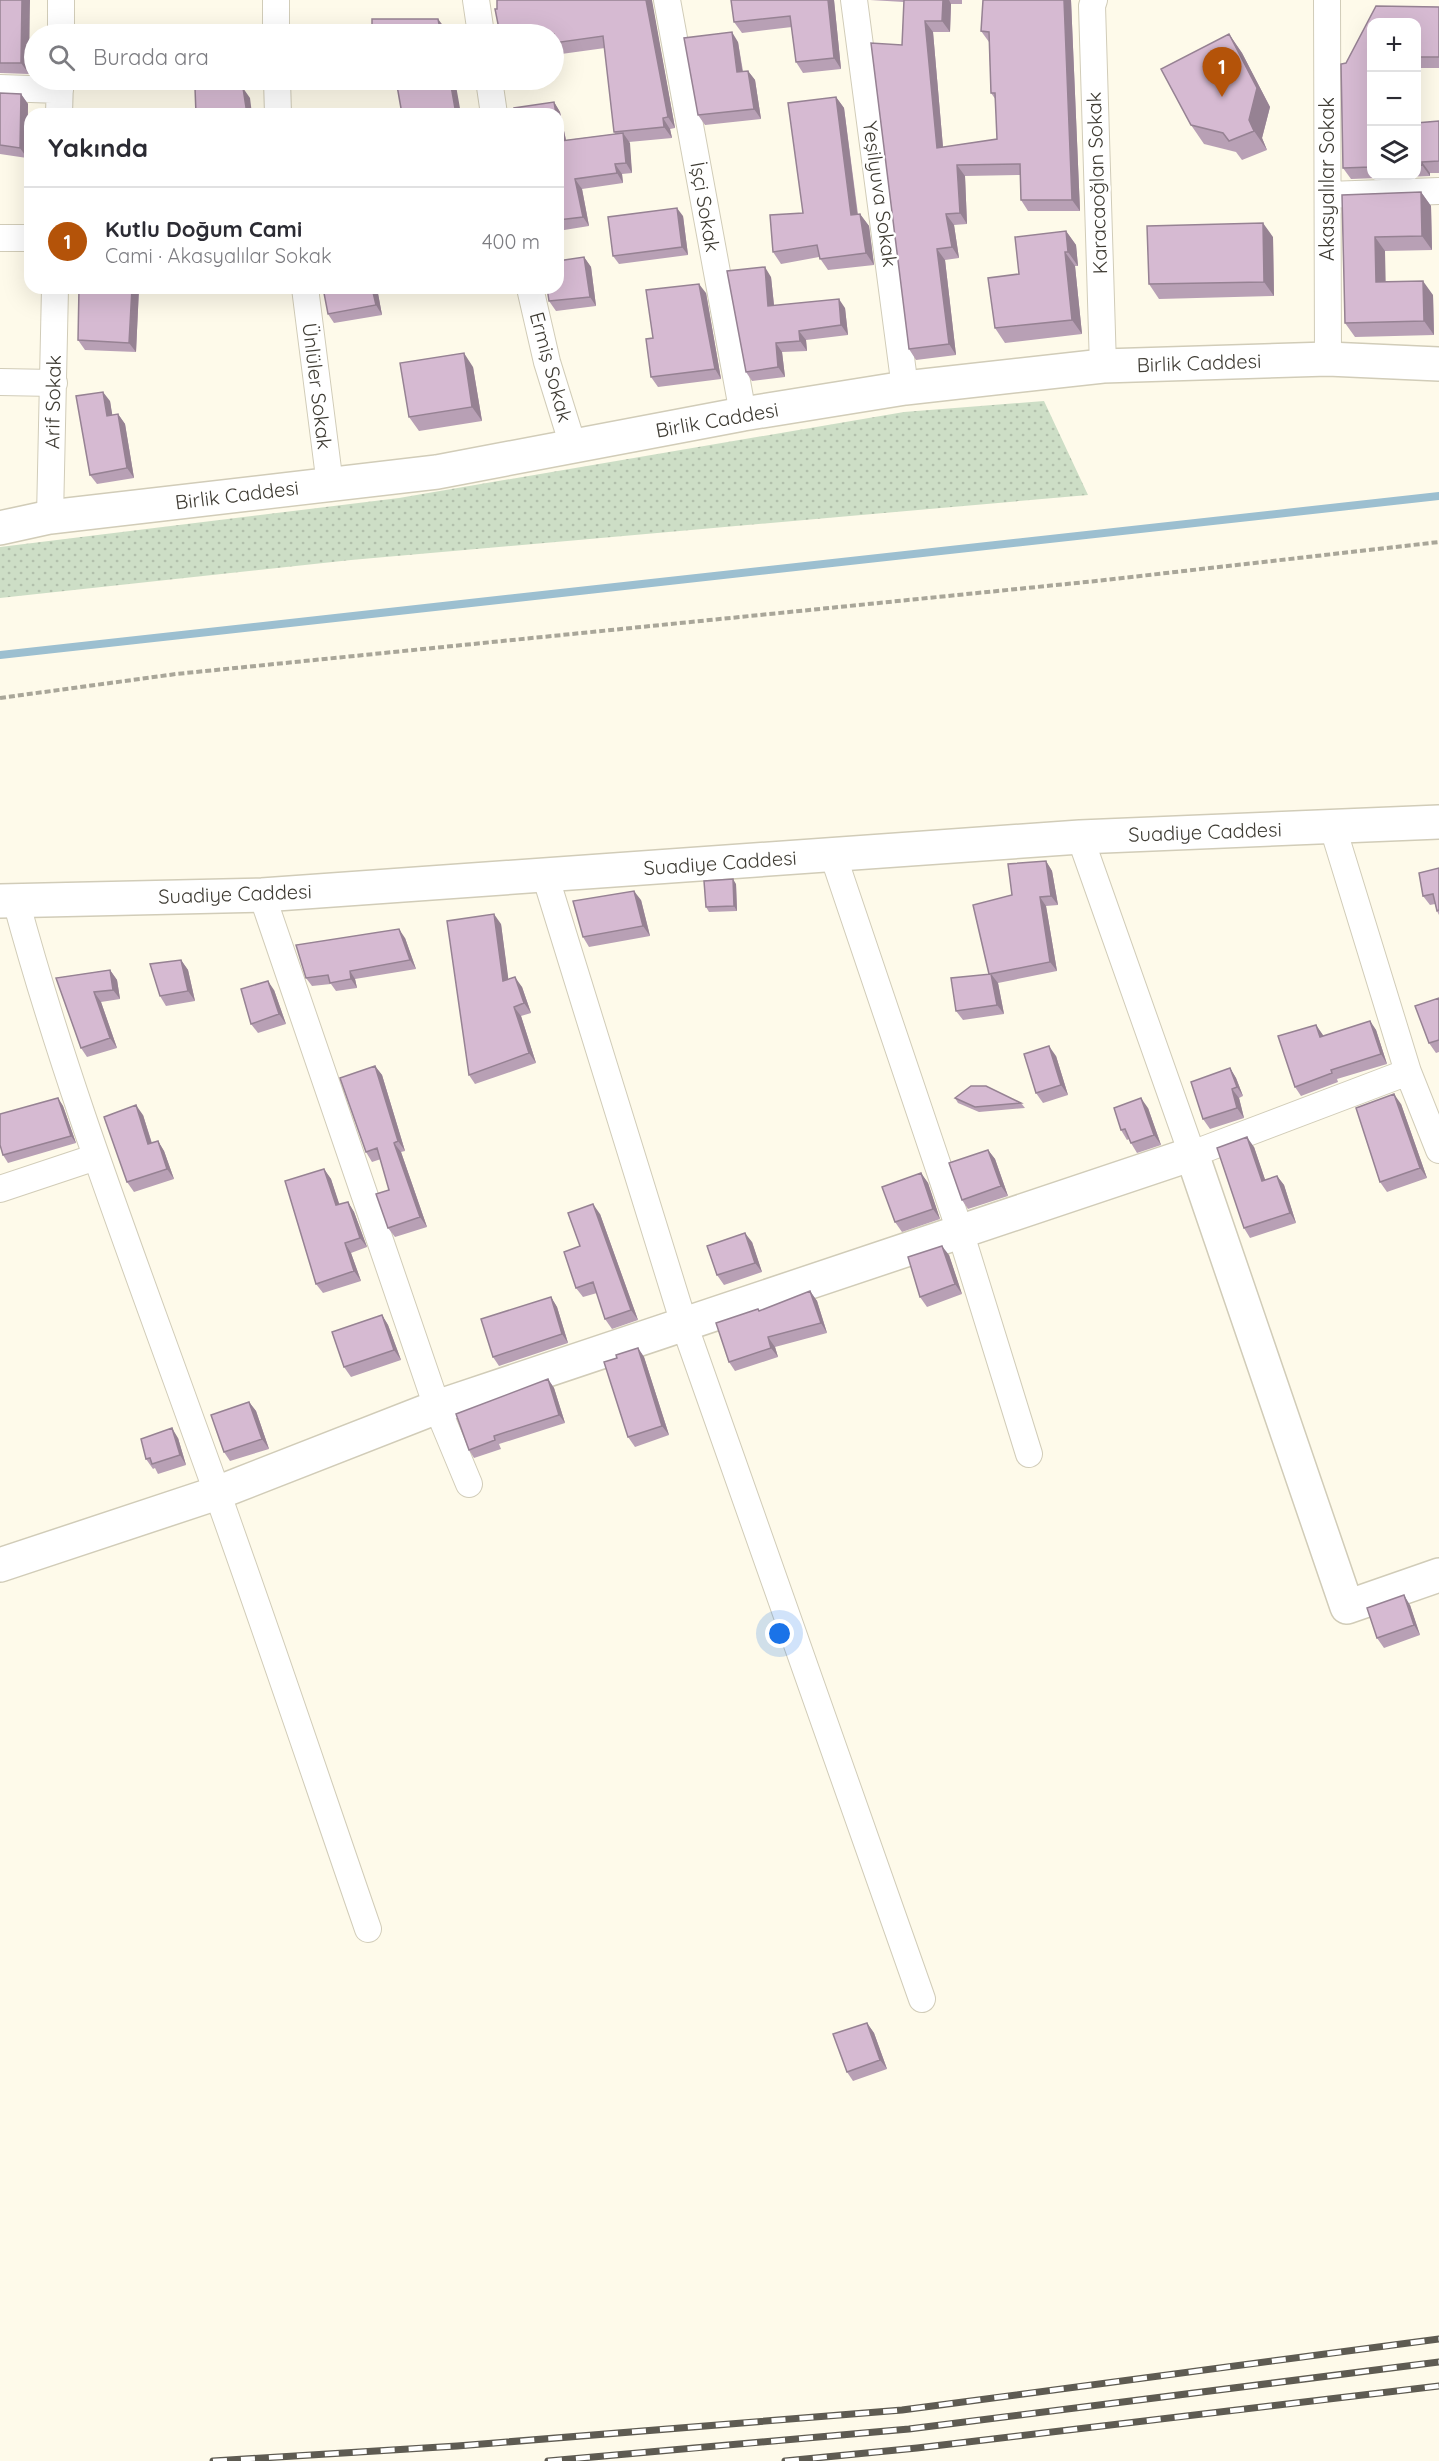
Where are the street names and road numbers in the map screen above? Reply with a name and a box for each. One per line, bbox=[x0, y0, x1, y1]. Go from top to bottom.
street label: Karacaoğlan Sokak bbox=[1081, 91, 1112, 275]
street label: Akasyalılar Sokak bbox=[1314, 97, 1339, 261]
street label: Yeşilyuva Sokak bbox=[858, 119, 903, 269]
street label: İşçi Sokak bbox=[685, 160, 726, 254]
street label: Ermiş Sokak bbox=[525, 309, 578, 425]
street label: Ünlüler Sokak bbox=[297, 321, 338, 451]
street label: Birlik Caddesi bbox=[1136, 348, 1262, 377]
street label: Arif Sokak bbox=[39, 355, 66, 449]
street label: Birlik Caddesi bbox=[653, 396, 780, 443]
street label: Birlik Caddesi bbox=[174, 475, 300, 514]
street label: Suadiye Caddesi bbox=[1128, 816, 1282, 847]
street label: Suadiye Caddesi bbox=[643, 845, 797, 880]
street label: Suadiye Caddesi bbox=[158, 878, 312, 909]

